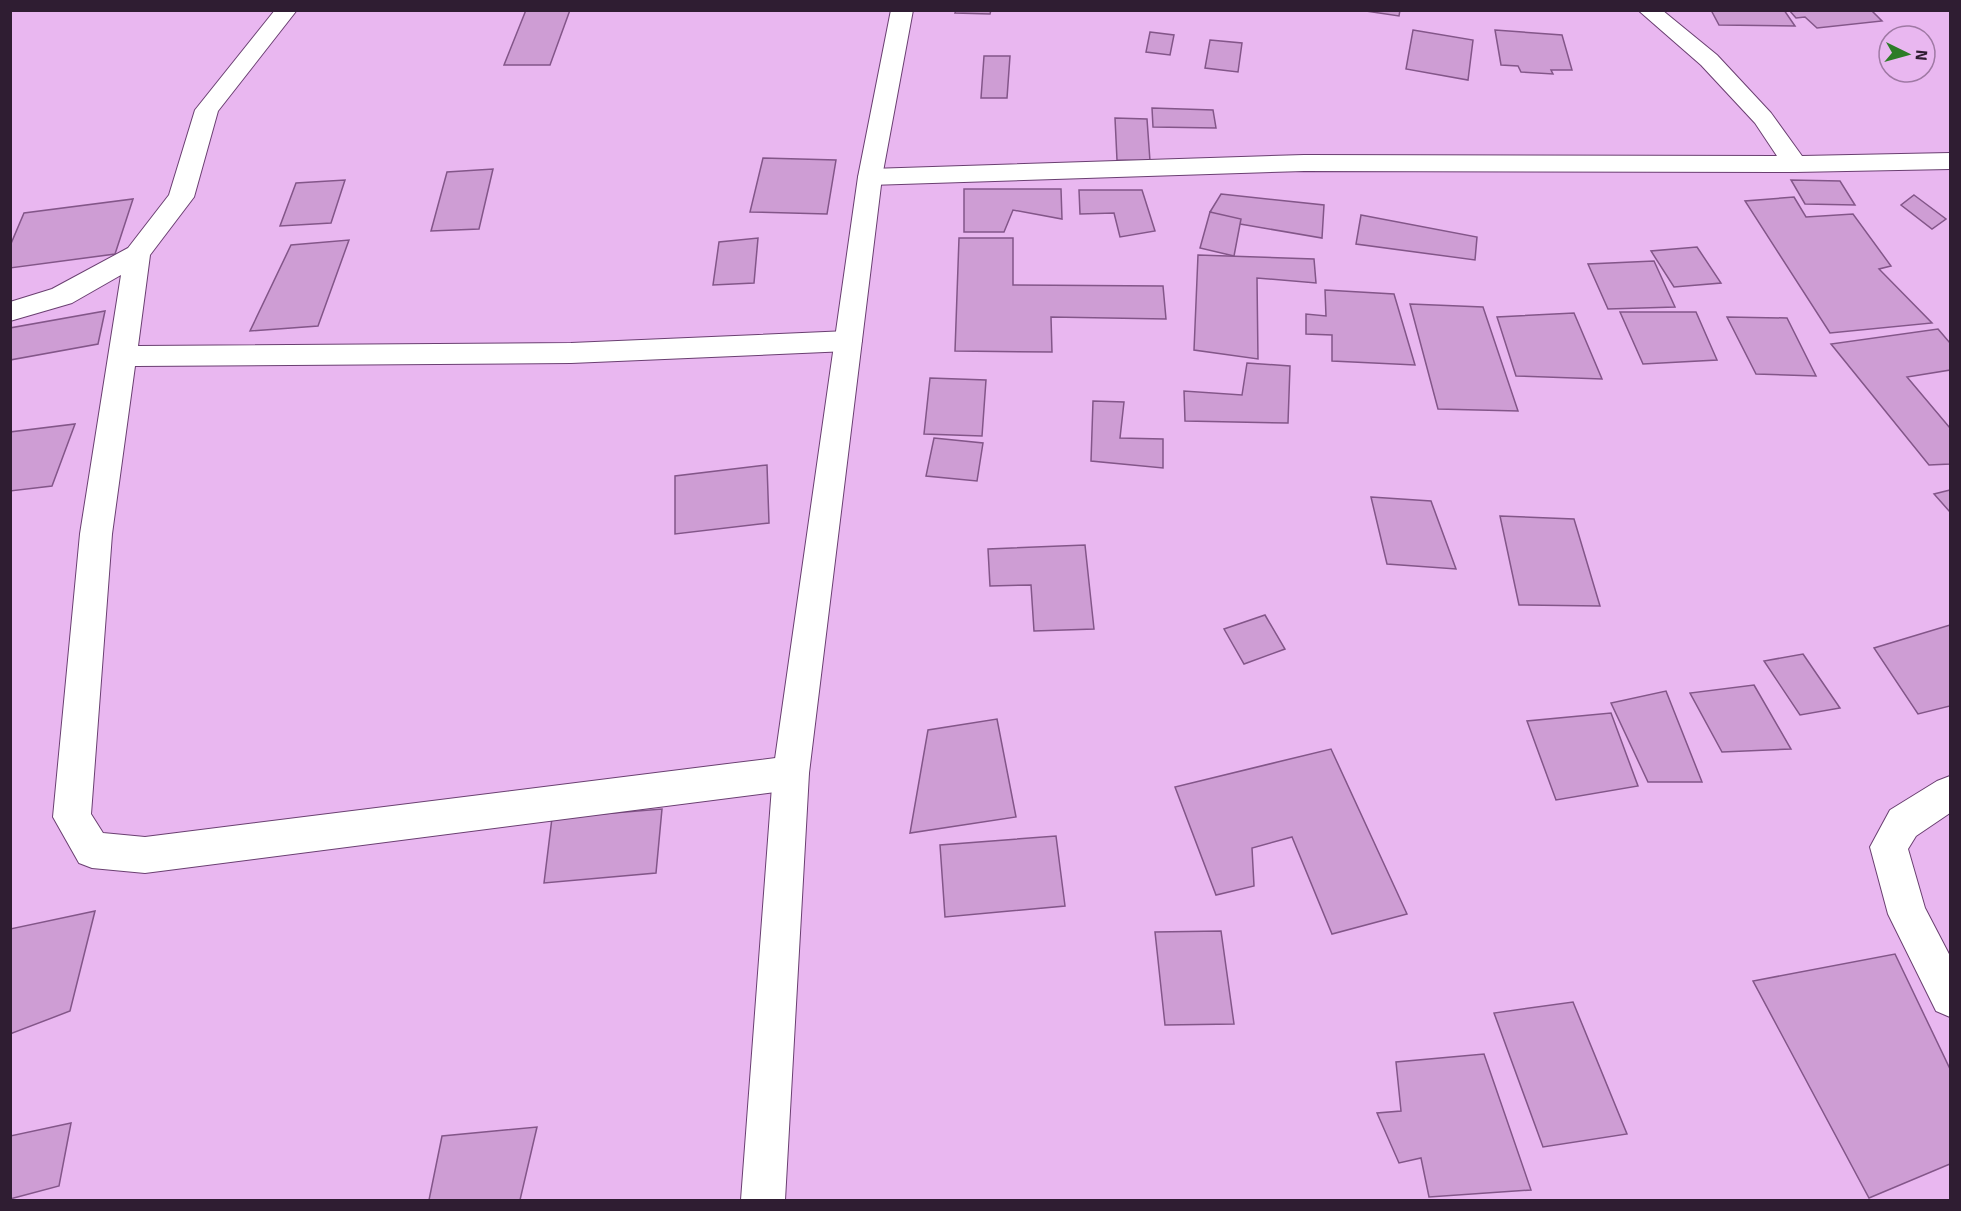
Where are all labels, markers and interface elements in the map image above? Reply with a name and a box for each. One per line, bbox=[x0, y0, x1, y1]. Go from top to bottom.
north arrow bbox=[1877, 24, 1937, 84]
text: N bbox=[1910, 49, 1931, 62]

